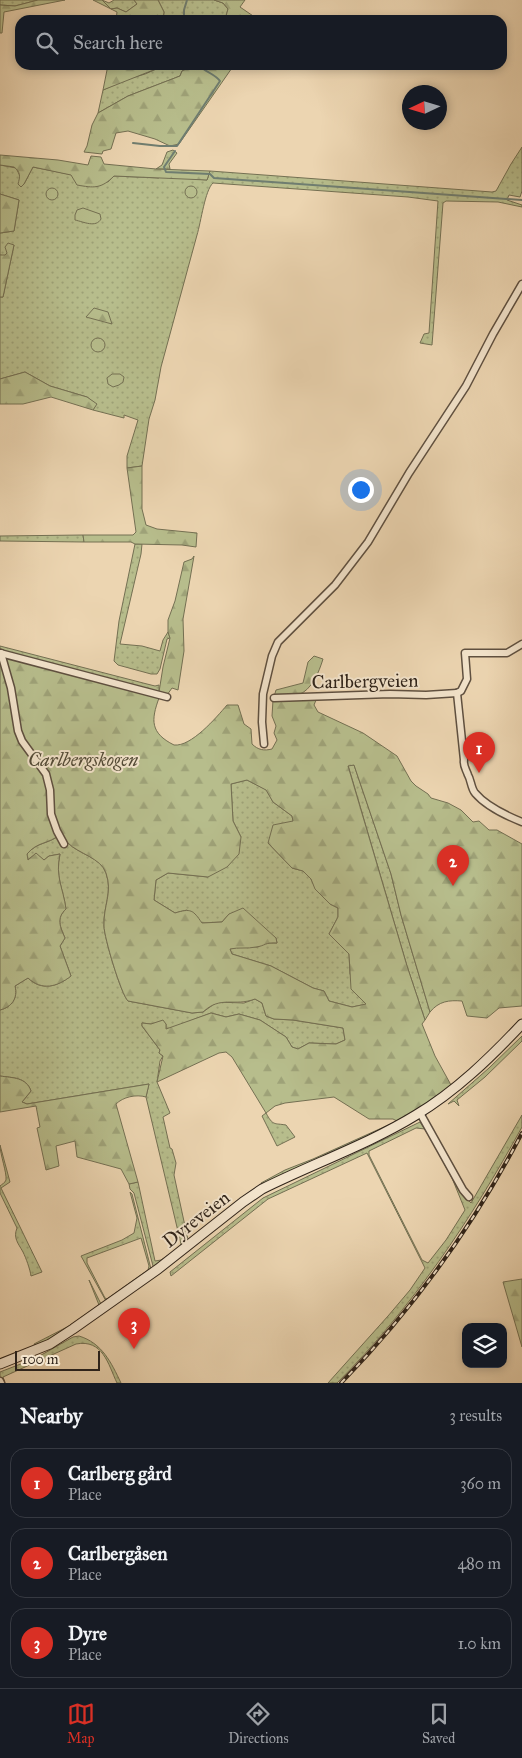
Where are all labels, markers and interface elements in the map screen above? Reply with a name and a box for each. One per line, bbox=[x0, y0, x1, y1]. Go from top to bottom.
search box bbox=[15, 15, 507, 70]
icon: search bbox=[33, 29, 61, 57]
text: Search here bbox=[73, 31, 163, 54]
north arrow bbox=[402, 85, 447, 130]
your location bbox=[348, 477, 374, 503]
street label: Carlbergveien bbox=[311, 669, 419, 694]
pin: 1 bbox=[463, 732, 495, 773]
park label: Carlbergskogen bbox=[28, 748, 138, 771]
pin: 2 bbox=[437, 845, 469, 886]
street label: Dyreveien bbox=[158, 1186, 234, 1252]
pin: 3 bbox=[118, 1308, 150, 1349]
map controls bbox=[462, 1323, 507, 1368]
button: layers bbox=[462, 1323, 507, 1368]
scale bar bbox=[15, 1348, 100, 1371]
text: 100 m bbox=[22, 1351, 59, 1368]
text: Nearby bbox=[20, 1403, 83, 1429]
text: 3 results bbox=[449, 1406, 502, 1425]
text: Carlberg gård bbox=[68, 1462, 172, 1485]
text: 1 bbox=[34, 1474, 40, 1493]
text: 360 m bbox=[460, 1474, 501, 1493]
text: Place bbox=[68, 1485, 102, 1504]
text: Carlbergåsen bbox=[68, 1542, 167, 1565]
text: 2 bbox=[33, 1554, 41, 1573]
text: 480 m bbox=[457, 1554, 501, 1573]
text: Place bbox=[68, 1565, 102, 1584]
text: Dyre bbox=[68, 1622, 107, 1645]
text: 3 bbox=[34, 1634, 40, 1653]
text: 1.0 km bbox=[458, 1634, 501, 1653]
text: Place bbox=[68, 1645, 102, 1664]
tab: Map bbox=[67, 1700, 95, 1747]
tab: Directions bbox=[228, 1700, 289, 1747]
tab: Saved bbox=[422, 1700, 455, 1747]

